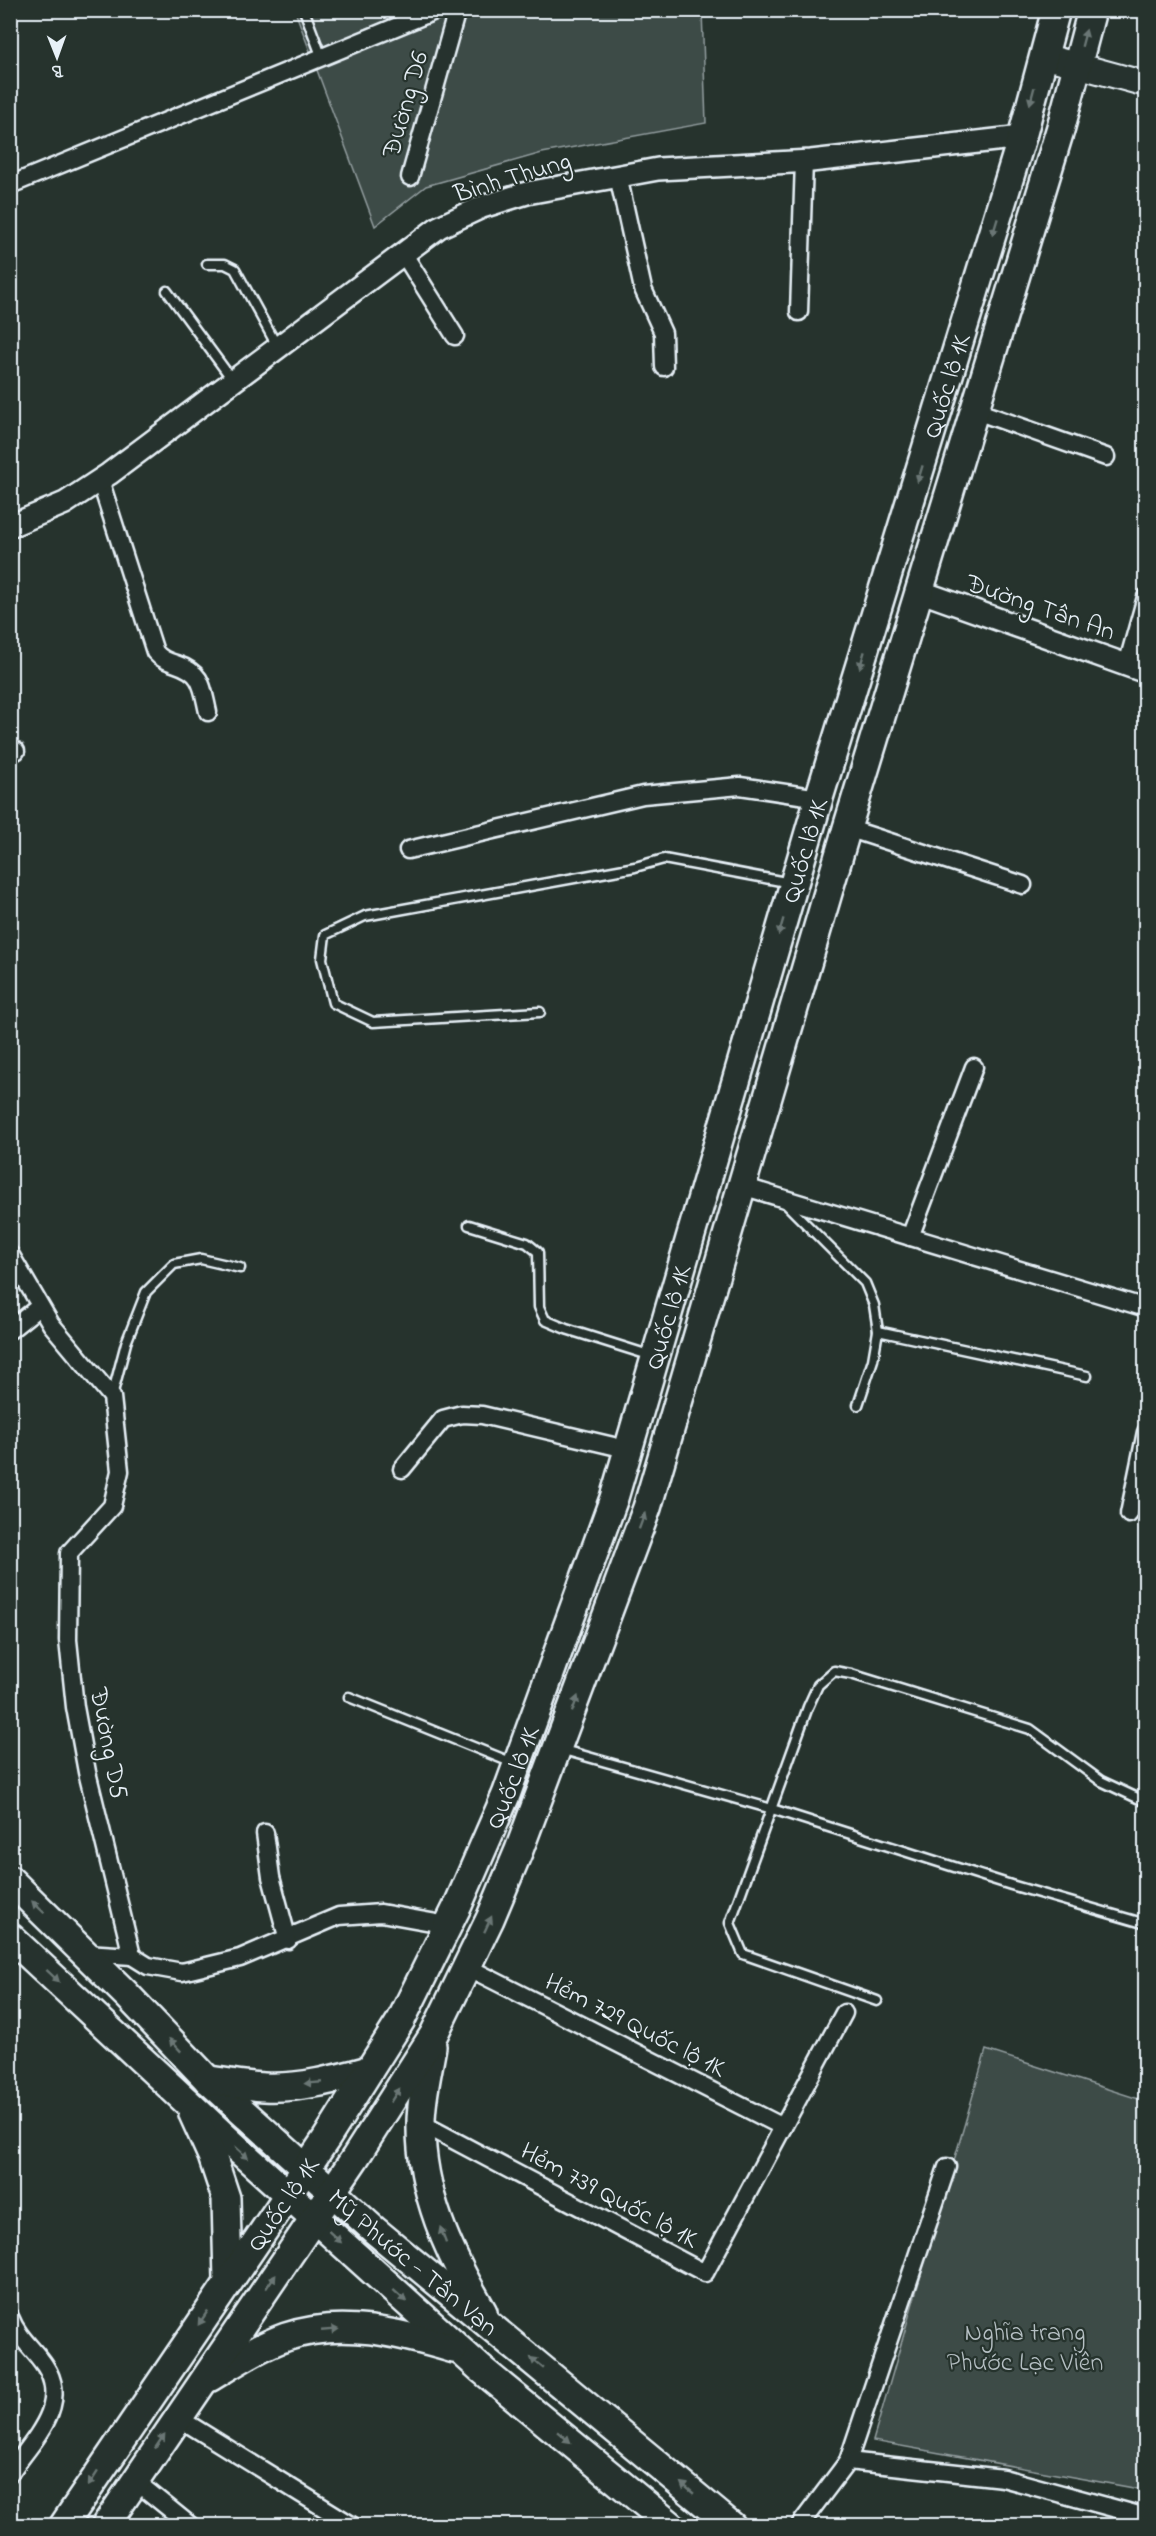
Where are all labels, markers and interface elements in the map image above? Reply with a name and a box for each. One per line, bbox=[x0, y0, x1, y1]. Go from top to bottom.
north arrow bbox=[27, 27, 87, 87]
one-way arrow bbox=[1080, 29, 1089, 47]
street label: Đường D6 bbox=[373, 47, 440, 163]
text: B bbox=[51, 58, 64, 82]
one-way arrow bbox=[1027, 87, 1037, 105]
street label: Bình Thung bbox=[449, 143, 576, 215]
one-way arrow bbox=[990, 218, 999, 236]
street label: Quốc lộ 1K bbox=[915, 329, 983, 443]
one-way arrow bbox=[915, 465, 924, 483]
street label: Đường Tân An bbox=[959, 565, 1120, 652]
one-way arrow bbox=[857, 651, 866, 669]
street label: Quốc lộ 1K bbox=[773, 794, 840, 908]
one-way arrow bbox=[776, 918, 785, 936]
street label: Quốc lộ 1K bbox=[637, 1260, 703, 1374]
one-way arrow bbox=[638, 1512, 648, 1530]
street label: Đường D5 bbox=[77, 1684, 136, 1802]
one-way arrow bbox=[571, 1695, 580, 1713]
street label: Quốc lộ 1K bbox=[477, 1721, 552, 1836]
one-way arrow bbox=[31, 1900, 45, 1914]
one-way arrow bbox=[483, 1916, 492, 1933]
street label: Hẻm 729 Quốc lộ 1K bbox=[537, 1965, 732, 2089]
one-way arrow bbox=[46, 1969, 60, 1983]
one-way arrow bbox=[168, 2038, 182, 2053]
one-way arrow bbox=[303, 2078, 322, 2088]
one-way arrow bbox=[389, 2087, 400, 2104]
street label: Hẻm 739 Quốc lộ 1K bbox=[513, 2134, 705, 2260]
one-way arrow bbox=[234, 2146, 249, 2160]
street label: Quốc lộ 1K bbox=[239, 2150, 331, 2260]
street label: Mỹ Phước - Tân Vạn bbox=[318, 2181, 505, 2347]
one-way arrow bbox=[438, 2225, 448, 2243]
one-way arrow bbox=[328, 2230, 343, 2244]
one-way arrow bbox=[265, 2273, 277, 2289]
one-way arrow bbox=[392, 2289, 407, 2302]
one-way arrow bbox=[197, 2309, 209, 2325]
park label: Nghĩa trang Phước Lạc Viên bbox=[947, 2315, 1103, 2383]
one-way arrow bbox=[320, 2325, 339, 2335]
one-way arrow bbox=[529, 2357, 545, 2370]
one-way arrow bbox=[556, 2430, 571, 2443]
one-way arrow bbox=[154, 2434, 166, 2450]
one-way arrow bbox=[87, 2470, 99, 2486]
one-way arrow bbox=[680, 2482, 695, 2495]

